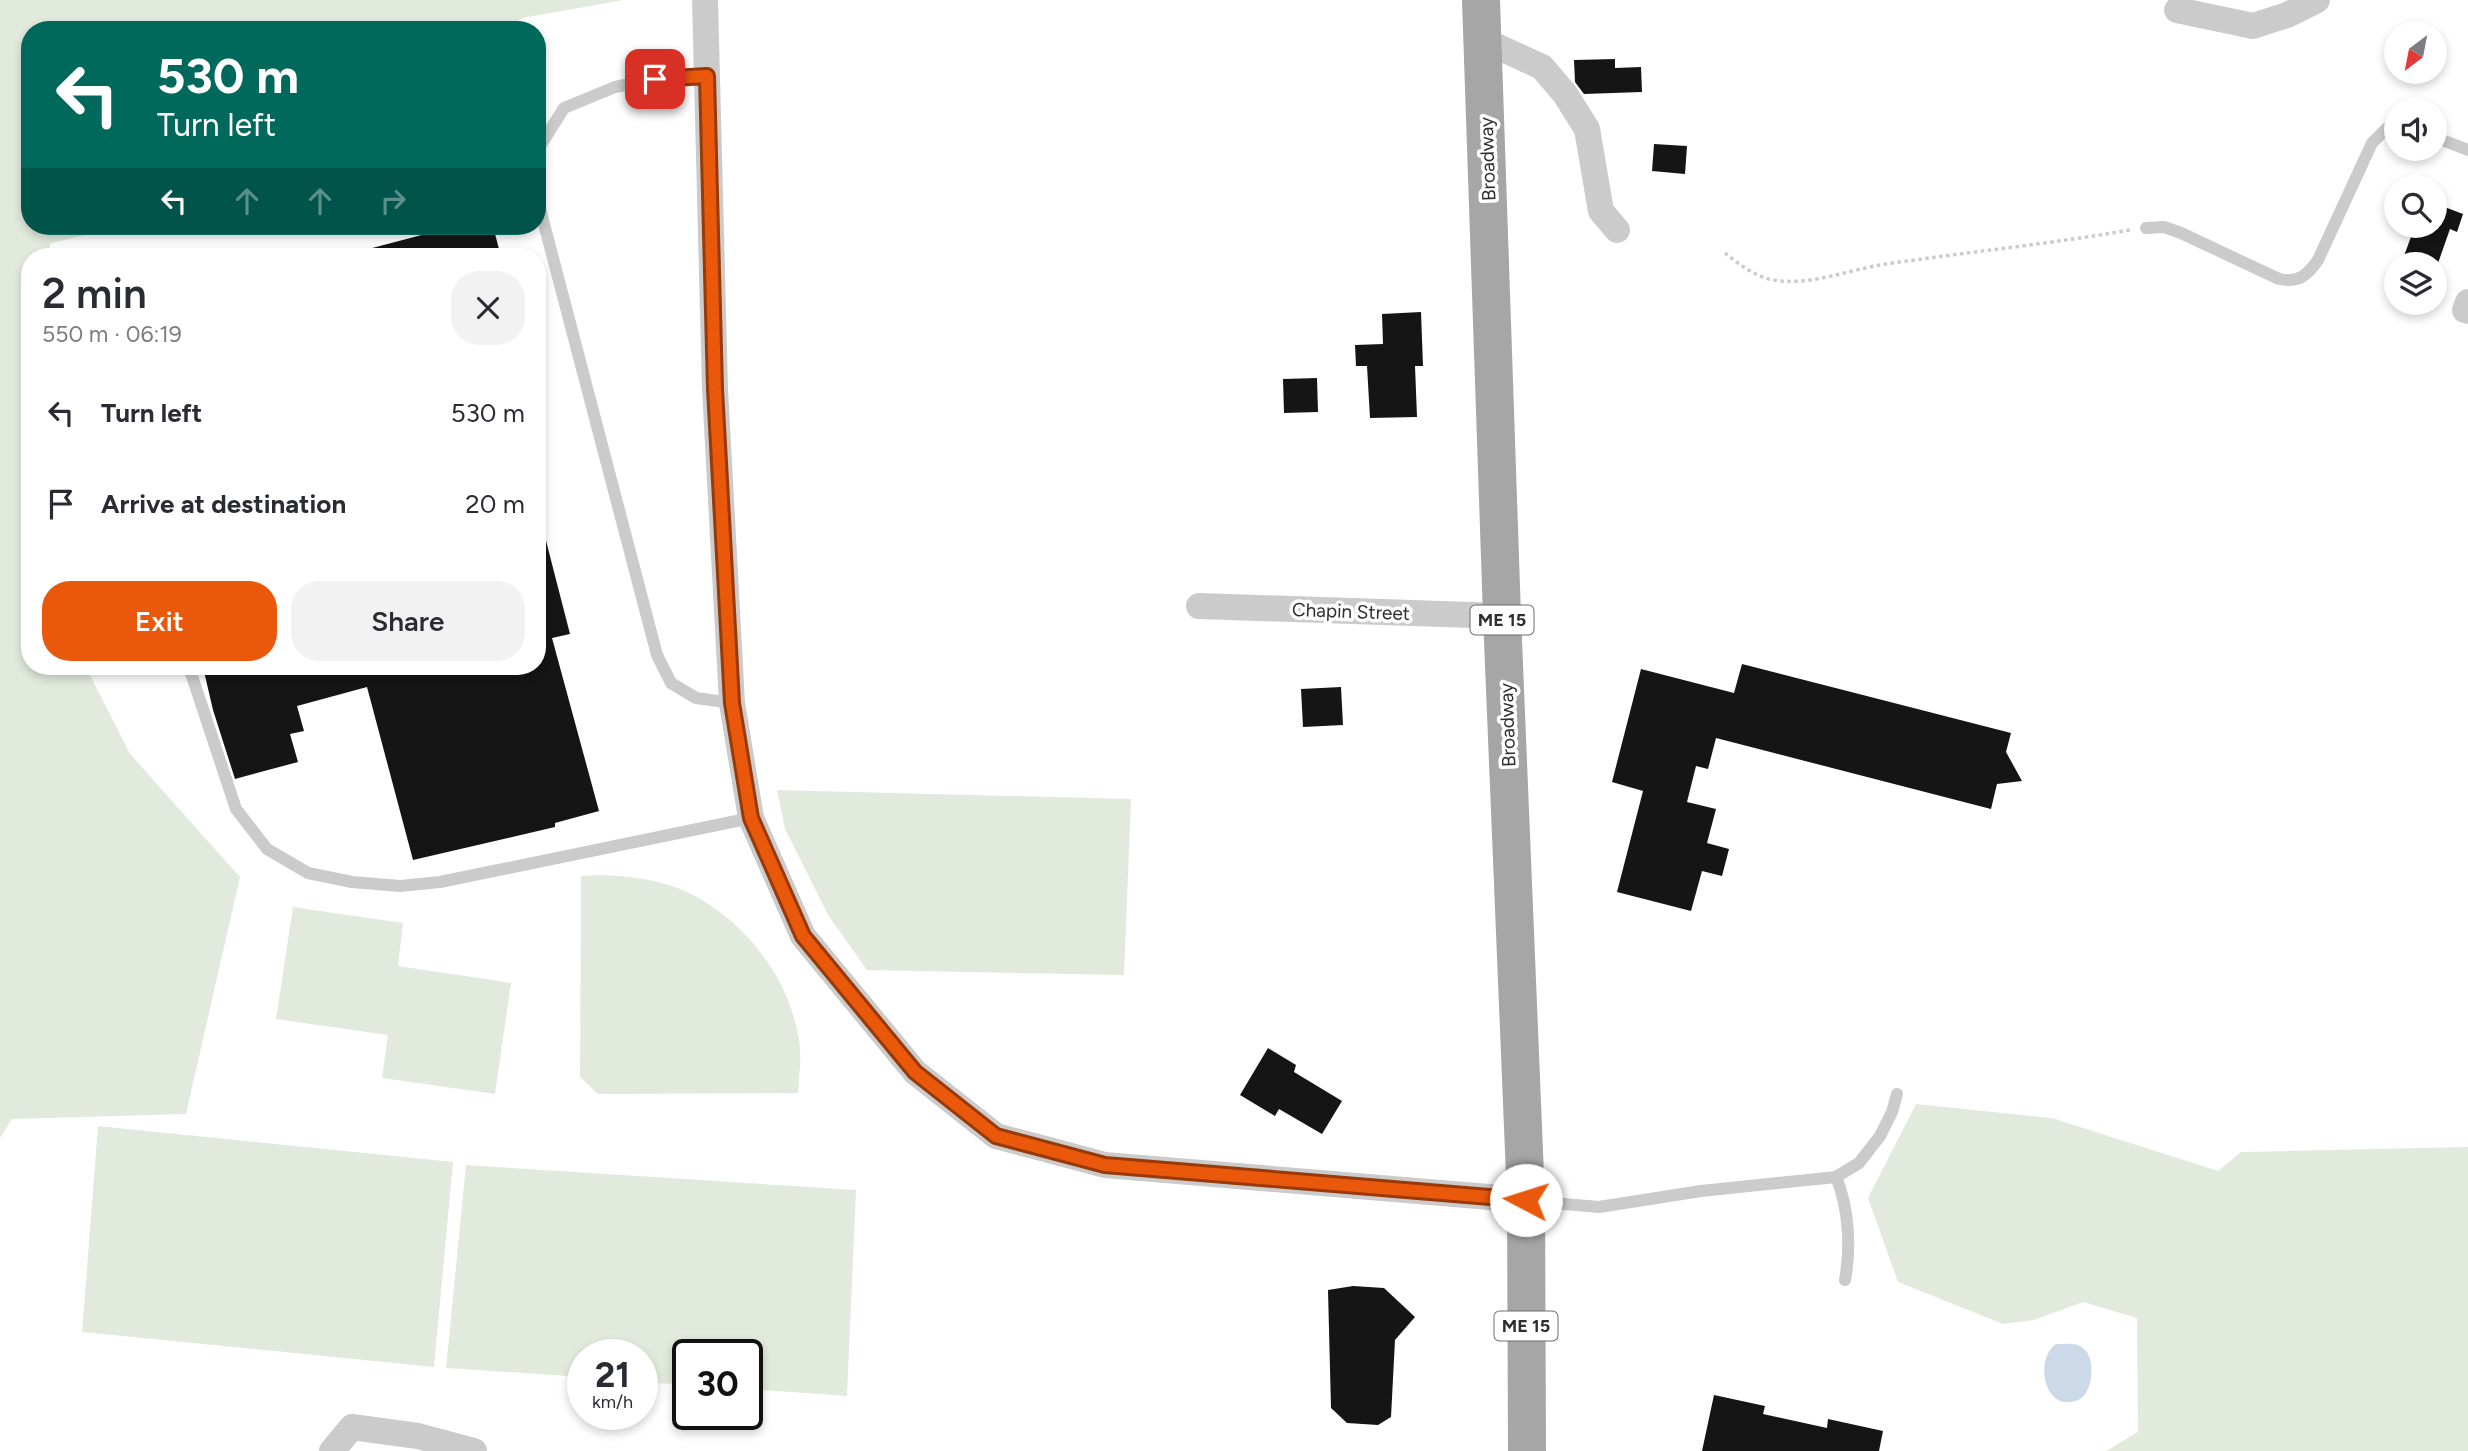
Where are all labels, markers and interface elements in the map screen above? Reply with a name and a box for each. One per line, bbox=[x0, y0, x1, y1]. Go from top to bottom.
north arrow bbox=[2384, 21, 2446, 84]
map controls bbox=[2384, 21, 2447, 315]
text: 530 m bbox=[157, 46, 299, 105]
icon: left bbox=[42, 49, 133, 140]
pin bbox=[625, 49, 685, 109]
icon: arrive bbox=[636, 60, 674, 98]
button: sound bbox=[2384, 98, 2447, 161]
text: Turn left bbox=[157, 106, 276, 144]
street label: Broadway bbox=[1475, 117, 1500, 201]
button: search bbox=[2384, 175, 2447, 238]
icon: left bbox=[155, 182, 193, 220]
icon: ahead bbox=[228, 182, 266, 220]
icon: ahead bbox=[301, 182, 339, 220]
icon: right bbox=[374, 182, 412, 220]
button: layers bbox=[2384, 252, 2447, 315]
text: 2 min bbox=[42, 268, 147, 319]
button: close bbox=[451, 271, 525, 345]
text: 550 m · 06:19 bbox=[42, 320, 182, 348]
icon: left bbox=[42, 394, 80, 432]
text: Turn left bbox=[101, 397, 202, 429]
text: 530 m bbox=[451, 397, 525, 429]
icon: arrive bbox=[42, 485, 80, 523]
text: Arrive at destination bbox=[101, 488, 346, 520]
text: 20 m bbox=[465, 488, 525, 520]
button: Exit bbox=[42, 581, 277, 661]
button: Share bbox=[291, 581, 525, 661]
street label: Chapin Street bbox=[1292, 598, 1410, 625]
road number: ME 15 bbox=[1470, 606, 1534, 634]
street label: Broadway bbox=[1495, 683, 1520, 767]
position arrow bbox=[1489, 1163, 1563, 1237]
road number: ME 15 bbox=[1494, 1311, 1558, 1340]
speed limit sign: 30 bbox=[672, 1339, 763, 1430]
text: 21 bbox=[595, 1354, 630, 1396]
text: km/h bbox=[592, 1391, 633, 1413]

